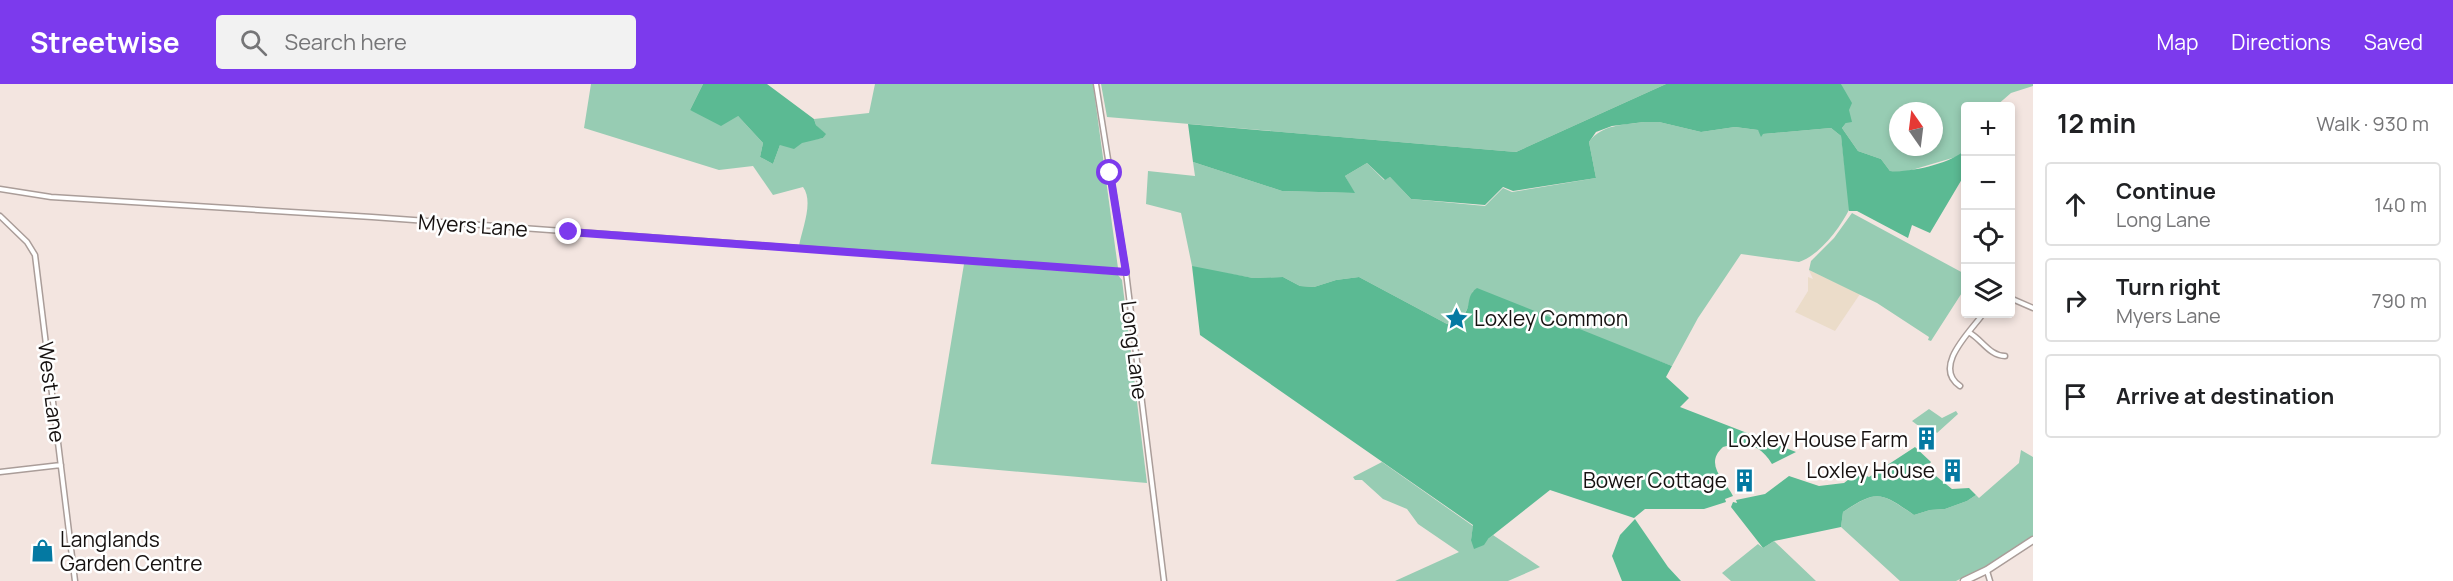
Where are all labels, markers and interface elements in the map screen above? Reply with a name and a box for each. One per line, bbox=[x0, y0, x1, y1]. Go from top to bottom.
search box bbox=[216, 15, 636, 69]
text: Streetwise bbox=[30, 23, 180, 61]
icon: search bbox=[237, 26, 270, 59]
text: Search here bbox=[285, 27, 407, 57]
text: Map bbox=[2157, 28, 2198, 56]
text: Directions bbox=[2231, 28, 2331, 56]
text: Saved bbox=[2364, 28, 2423, 56]
north arrow bbox=[1889, 102, 1943, 156]
map controls bbox=[1961, 102, 2015, 318]
button: + bbox=[1961, 102, 2015, 156]
text: 12 min bbox=[2057, 105, 2136, 141]
text: Walk · 930 m bbox=[2316, 110, 2429, 137]
button: − bbox=[1961, 156, 2015, 210]
route start bbox=[1096, 159, 1122, 185]
text: Continue bbox=[2116, 176, 2216, 206]
icon: ahead bbox=[2059, 188, 2092, 221]
text: 140 m bbox=[2374, 191, 2427, 218]
text: Long Lane bbox=[2116, 206, 2211, 233]
street label: Myers Lane bbox=[417, 207, 529, 243]
button: locate bbox=[1961, 210, 2015, 264]
route end bbox=[555, 218, 581, 244]
button: layers bbox=[1961, 264, 2015, 318]
text: Turn right bbox=[2116, 272, 2221, 302]
icon: right bbox=[2059, 284, 2092, 317]
text: 790 m bbox=[2371, 287, 2427, 314]
street label: Long Lane bbox=[1115, 299, 1155, 401]
text: Myers Lane bbox=[2116, 302, 2221, 329]
place label: Loxley Common bbox=[1474, 304, 1628, 332]
place icon: Loxley Common bbox=[1443, 305, 1469, 331]
street label: West Lane bbox=[32, 340, 72, 444]
icon: arrive bbox=[2059, 380, 2092, 413]
text: Arrive at destination bbox=[2116, 381, 2334, 411]
place label: Loxley House Farm bbox=[1728, 425, 1908, 453]
building icon: Loxley House Farm bbox=[1913, 426, 1939, 452]
place label: Loxley House bbox=[1806, 456, 1935, 484]
building icon: Loxley House bbox=[1940, 457, 1966, 483]
place label: Bower Cottage bbox=[1583, 466, 1727, 494]
building icon: Bower Cottage bbox=[1732, 467, 1758, 493]
place label: Langlands Garden Centre bbox=[60, 525, 202, 577]
shop icon: Langlands Garden Centre bbox=[29, 538, 55, 564]

